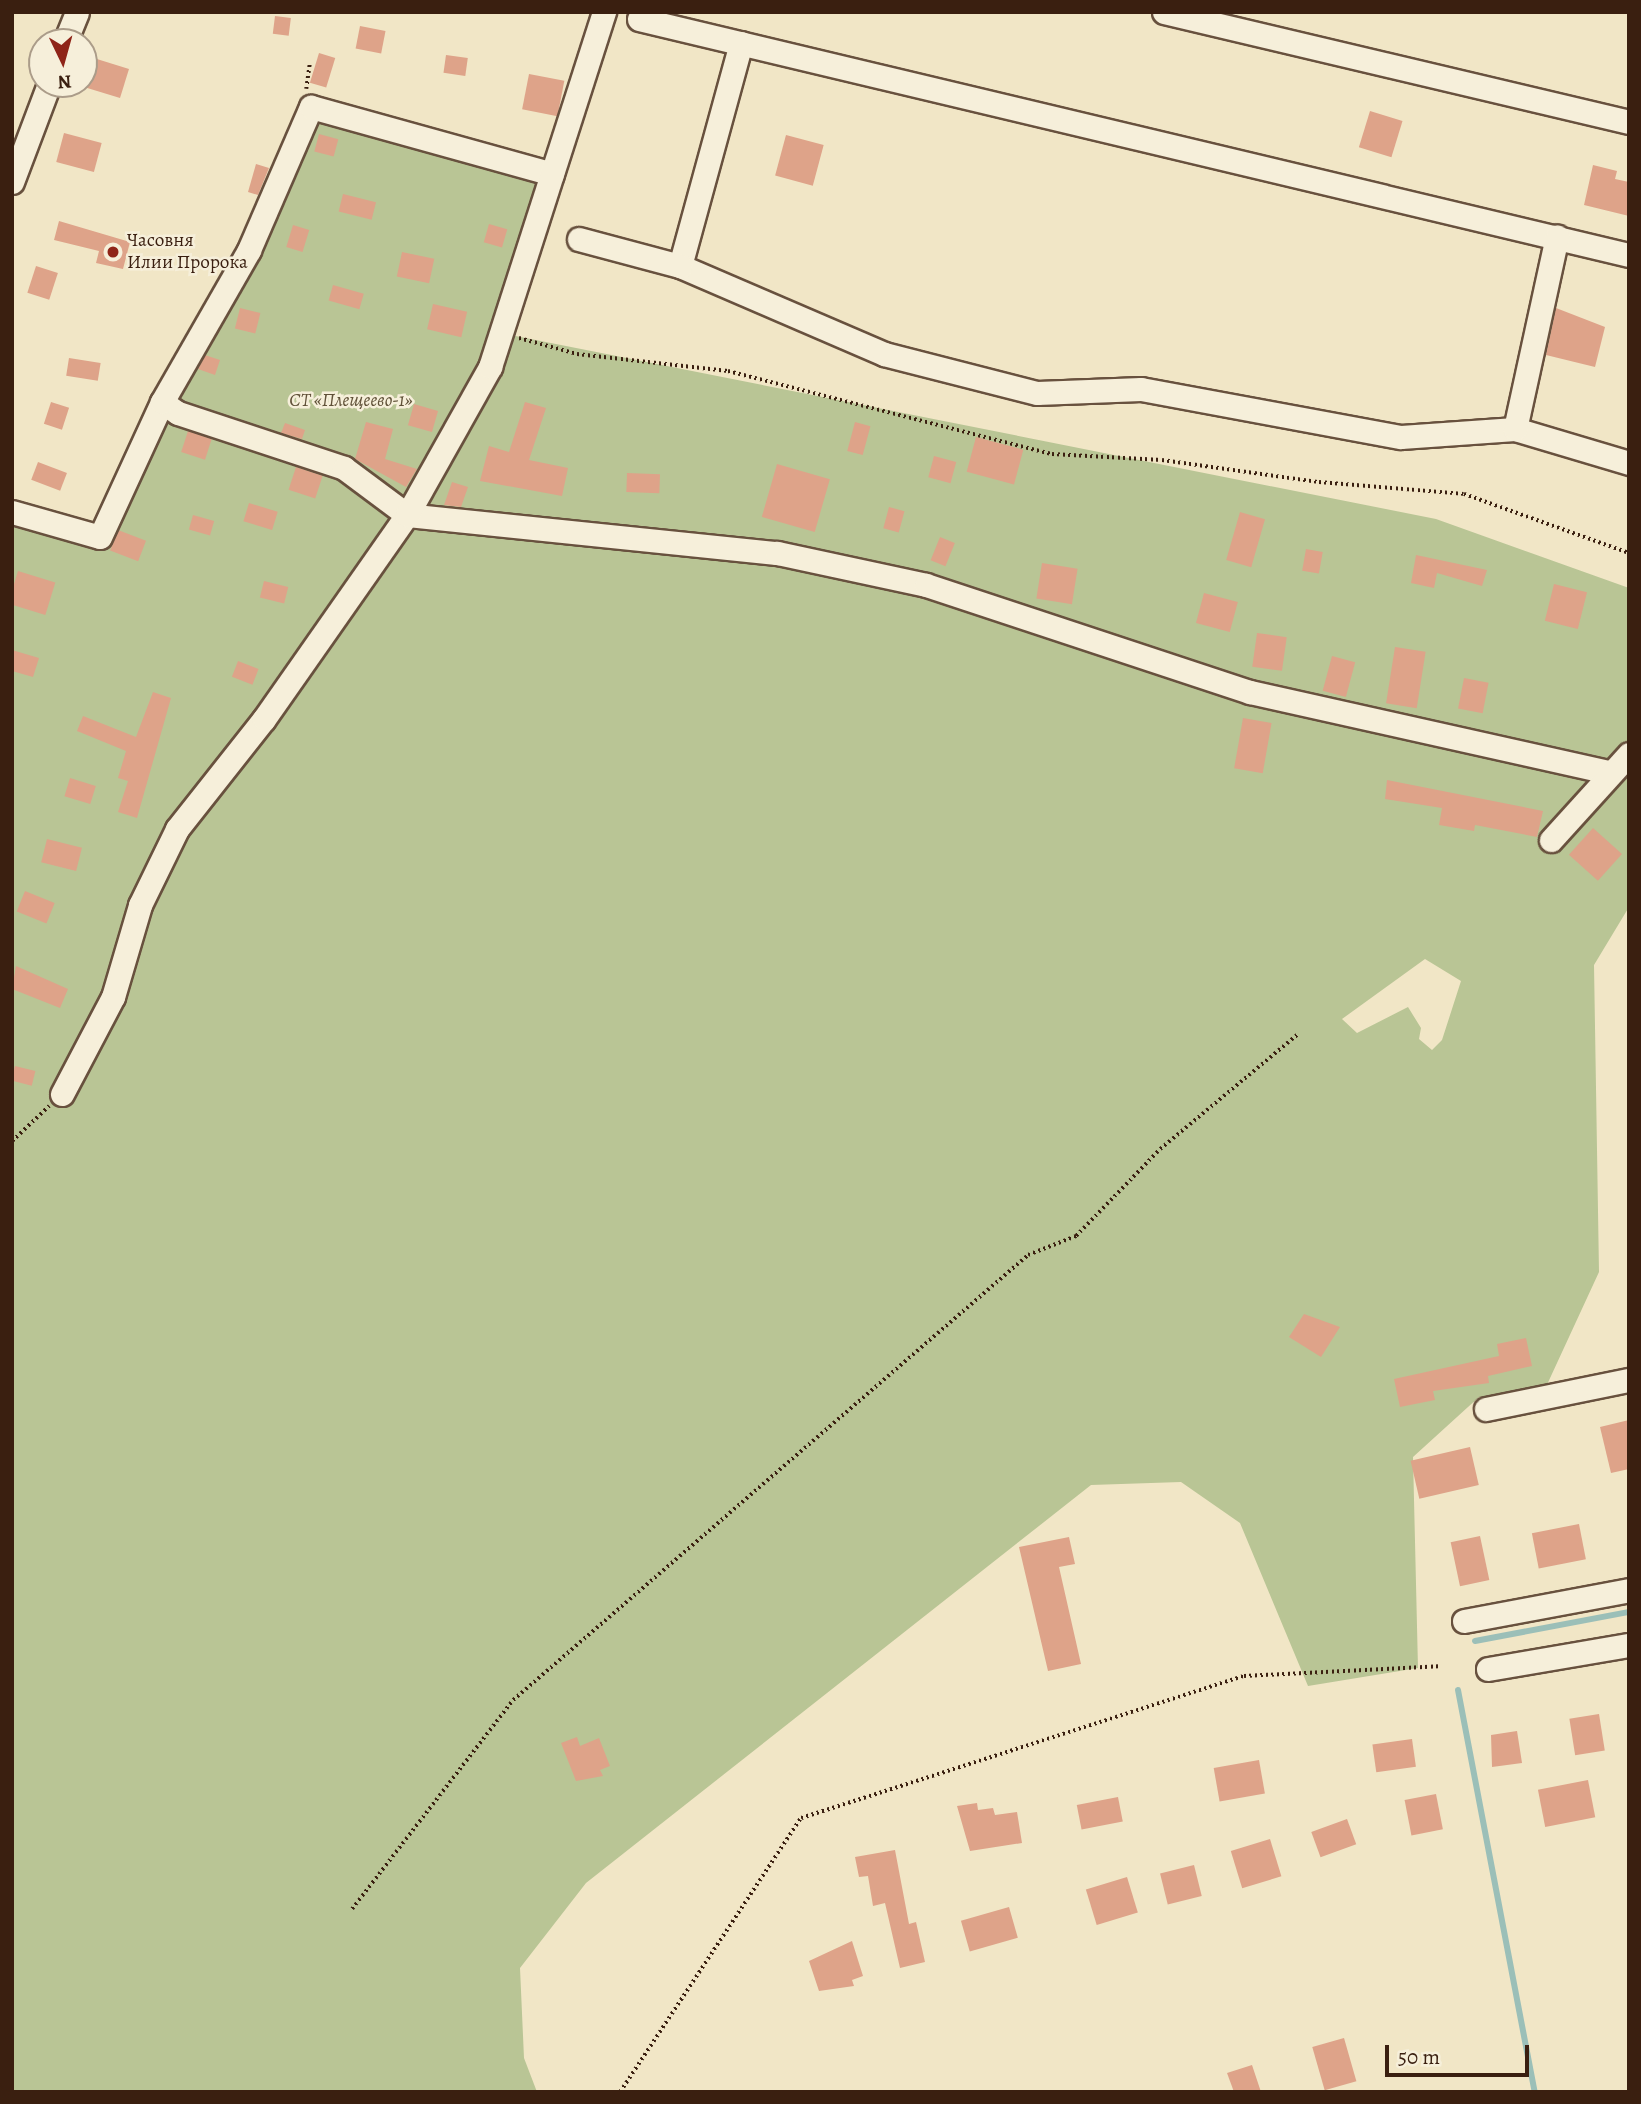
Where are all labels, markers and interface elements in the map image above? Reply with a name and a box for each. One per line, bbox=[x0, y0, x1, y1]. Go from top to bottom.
north arrow bbox=[28, 28, 98, 98]
text: N bbox=[57, 68, 73, 95]
place label: Часовня Илии Пророка bbox=[127, 230, 248, 274]
marker: Часовня Илии Пророка bbox=[105, 244, 121, 260]
park label: СТ «Плещеево-1» bbox=[289, 390, 413, 412]
scale bar bbox=[1389, 2030, 1532, 2074]
text: 50 m bbox=[1398, 2043, 1440, 2071]

